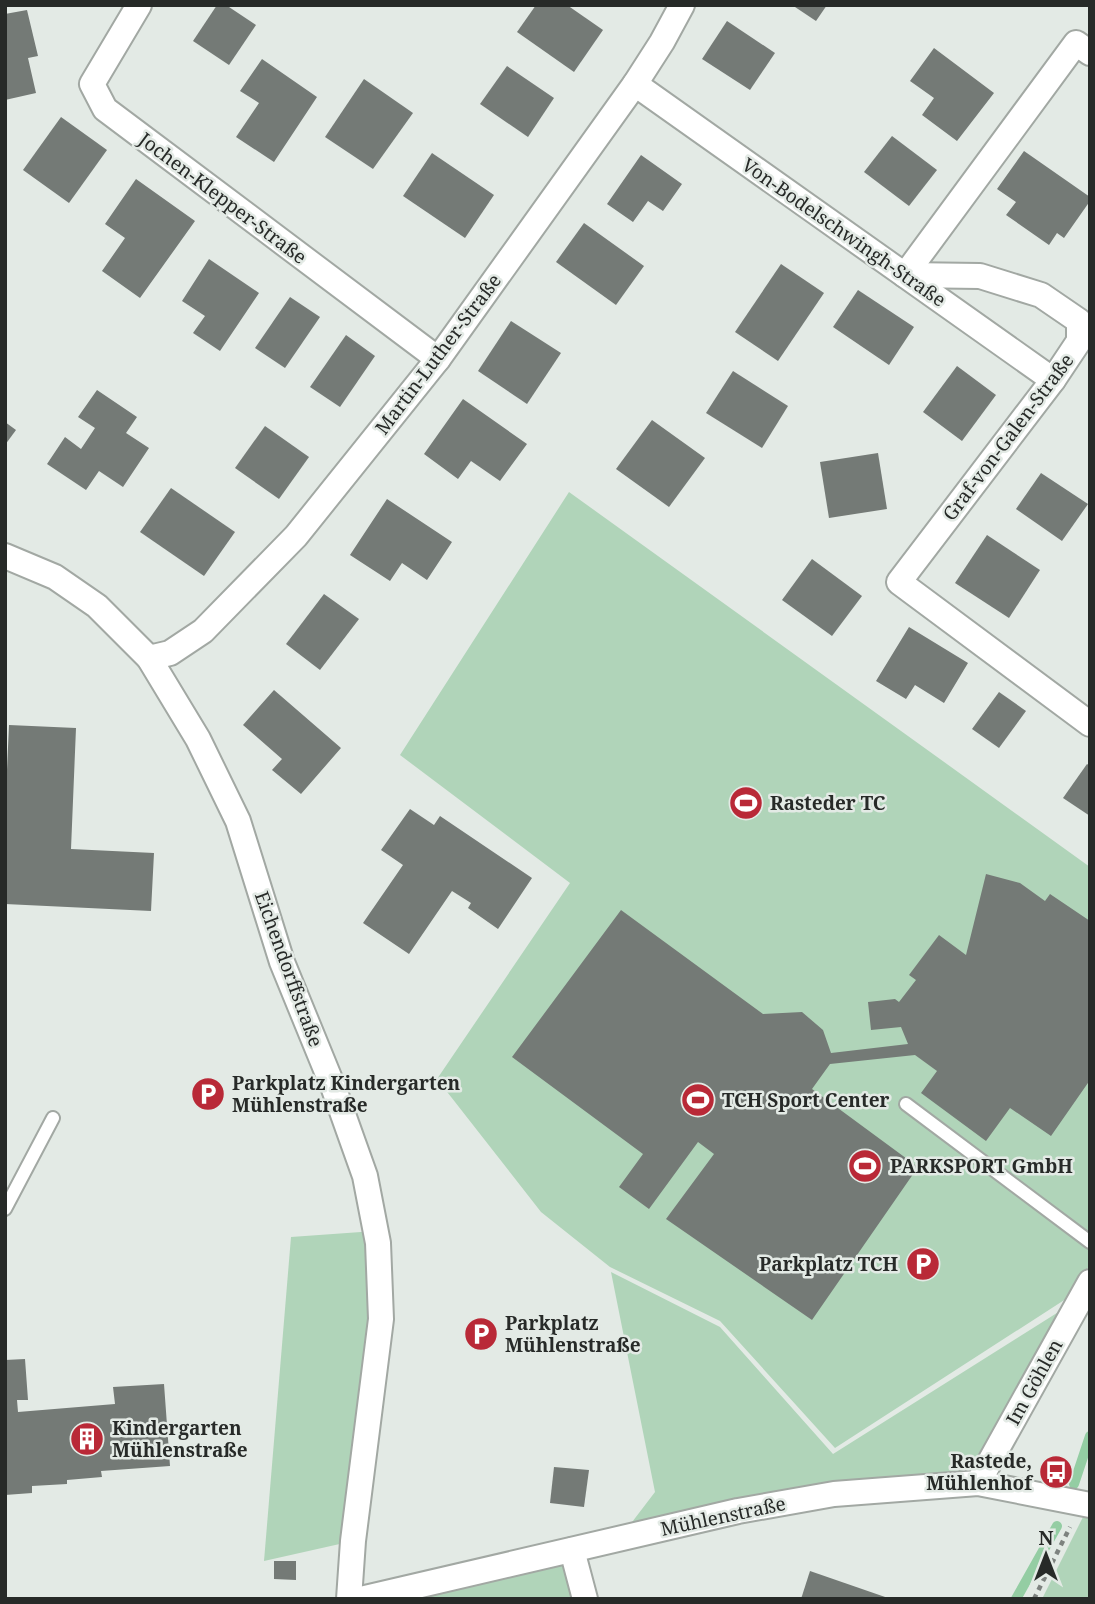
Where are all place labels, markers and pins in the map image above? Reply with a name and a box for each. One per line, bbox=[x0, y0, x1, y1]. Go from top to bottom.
sports icon: Rasteder TC bbox=[727, 784, 765, 822]
place label: Rasteder TC bbox=[770, 790, 885, 816]
place label: Parkplatz Kindergarten Mühlenstraße bbox=[232, 1070, 461, 1118]
parking icon: Parkplatz Kindergarten Mühlenstraße bbox=[189, 1075, 227, 1113]
sports icon: TCH Sport Center bbox=[679, 1081, 717, 1119]
place label: TCH Sport Center bbox=[722, 1087, 890, 1113]
sports icon: PARKSPORT GmbH bbox=[846, 1147, 884, 1185]
place label: PARKSPORT GmbH bbox=[890, 1153, 1073, 1179]
parking icon: Parkplatz TCH bbox=[904, 1245, 942, 1283]
place label: Parkplatz TCH bbox=[759, 1251, 898, 1277]
place label: Parkplatz Mühlenstraße bbox=[505, 1310, 641, 1358]
parking icon: Parkplatz Mühlenstraße bbox=[462, 1315, 500, 1353]
place label: Kindergarten Mühlenstraße bbox=[112, 1415, 248, 1463]
building icon: Kindergarten Mühlenstraße bbox=[68, 1420, 106, 1458]
place label: Rastede, Mühlenhof bbox=[926, 1448, 1034, 1496]
bus stop icon: Rastede, Mühlenhof bbox=[1037, 1453, 1075, 1491]

